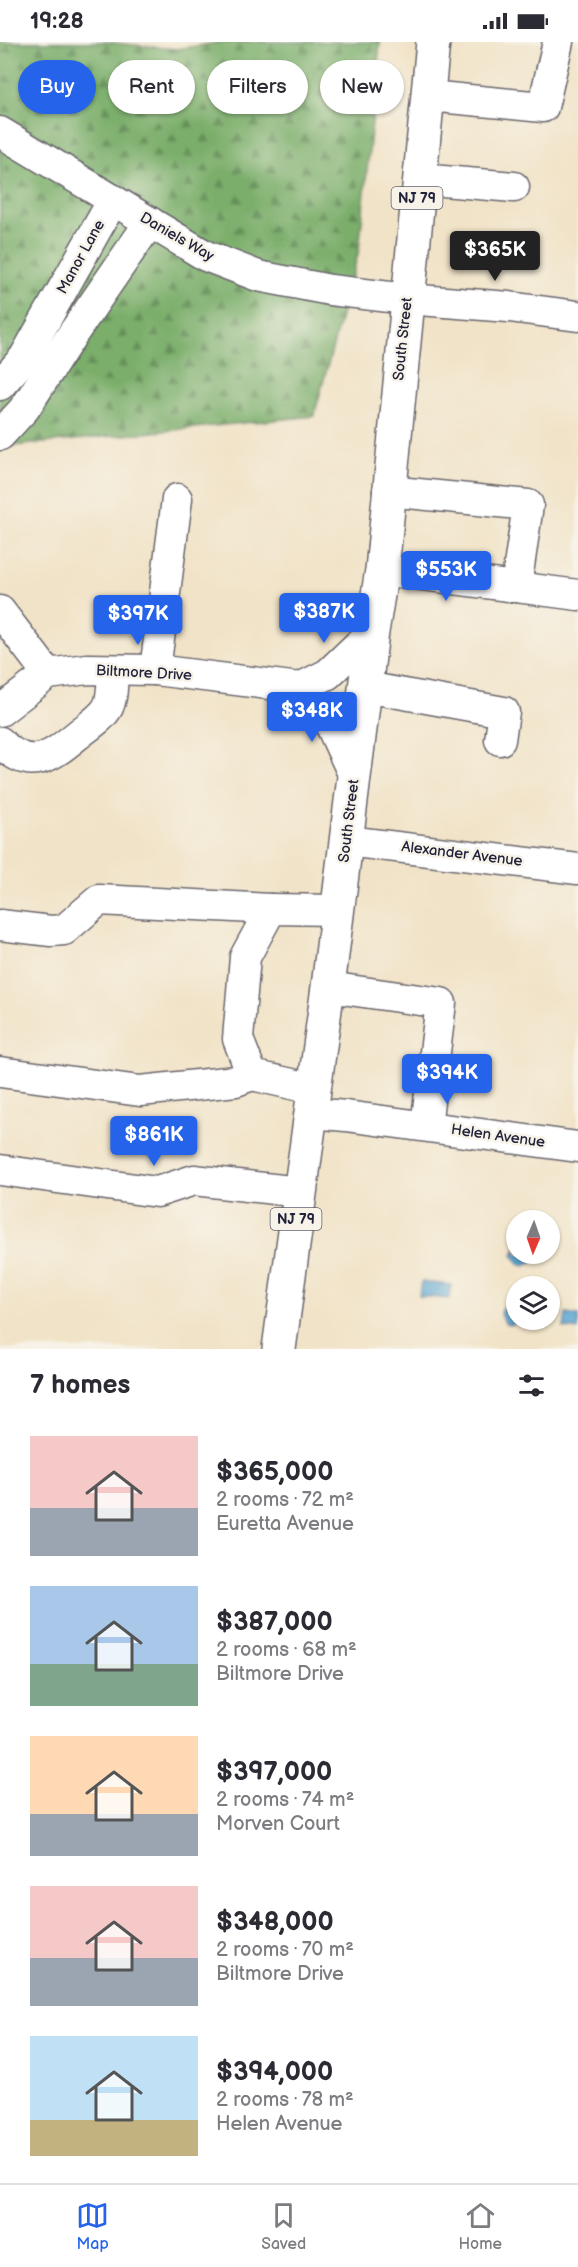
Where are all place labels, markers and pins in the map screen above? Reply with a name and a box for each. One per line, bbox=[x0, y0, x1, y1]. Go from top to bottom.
pin: $365K bbox=[453, 231, 537, 282]
pin: $553K bbox=[404, 551, 488, 602]
pin: $387K bbox=[282, 593, 366, 644]
pin: $397K bbox=[96, 595, 180, 646]
pin: $348K bbox=[270, 692, 354, 743]
pin: $394K bbox=[405, 1054, 489, 1105]
pin: $861K bbox=[112, 1116, 196, 1167]

